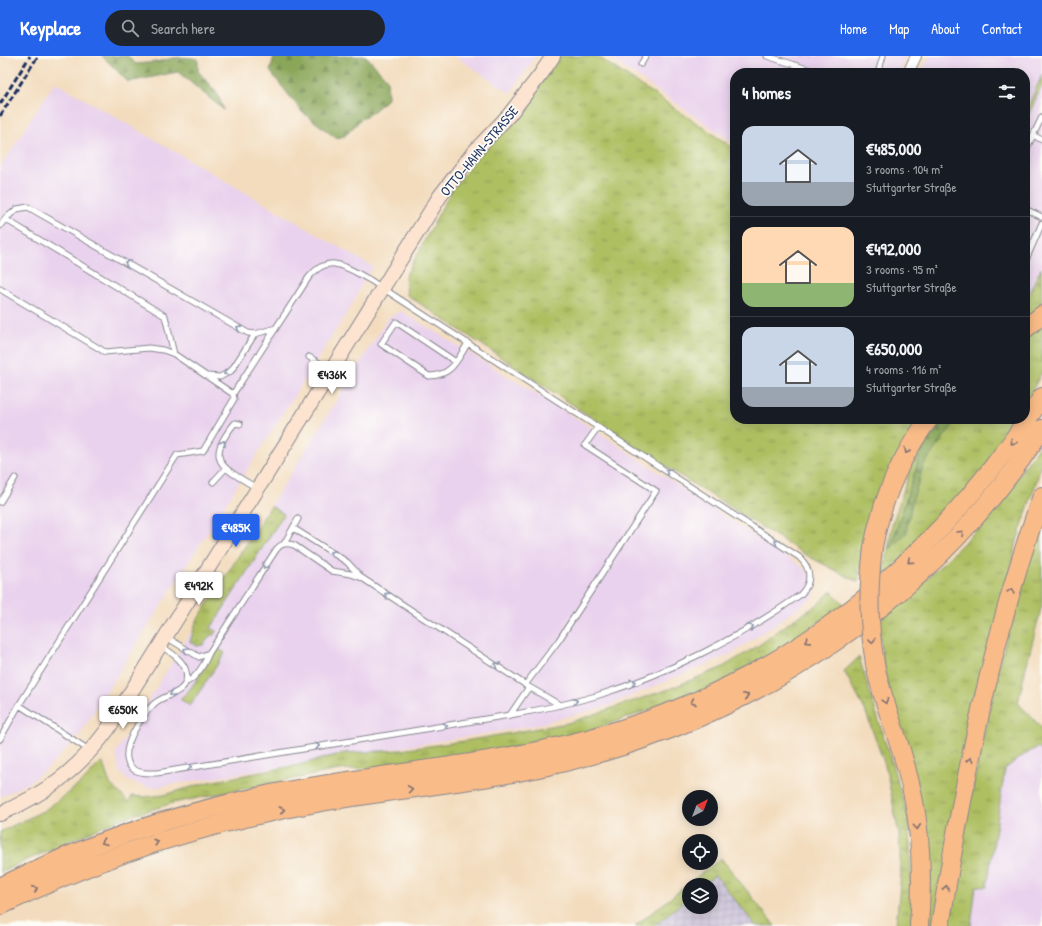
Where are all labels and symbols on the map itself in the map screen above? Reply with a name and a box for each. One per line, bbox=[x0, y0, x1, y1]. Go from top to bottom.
street label: OTTO-HAHN-STRASSE bbox=[435, 101, 522, 200]
one-way arrow bbox=[124, 261, 131, 268]
one-way arrow bbox=[236, 326, 243, 333]
pin: €436K bbox=[304, 361, 360, 395]
one-way arrow bbox=[223, 369, 230, 376]
one-way arrow bbox=[1011, 437, 1018, 444]
one-way arrow bbox=[218, 440, 225, 447]
one-way arrow bbox=[905, 447, 912, 454]
one-way arrow bbox=[665, 468, 672, 476]
pin: €485K bbox=[208, 514, 264, 548]
one-way arrow bbox=[956, 530, 963, 538]
one-way arrow bbox=[774, 540, 781, 547]
one-way arrow bbox=[329, 550, 336, 557]
one-way arrow bbox=[907, 556, 914, 563]
one-way arrow bbox=[262, 562, 270, 569]
pin: €492K bbox=[171, 572, 227, 606]
one-way arrow bbox=[1006, 587, 1015, 594]
one-way arrow bbox=[385, 592, 392, 599]
one-way arrow bbox=[747, 624, 754, 632]
one-way arrow bbox=[804, 636, 811, 643]
one-way arrow bbox=[867, 638, 876, 644]
one-way arrow bbox=[183, 647, 190, 655]
one-way arrow bbox=[494, 663, 501, 670]
one-way arrow bbox=[629, 678, 636, 686]
one-way arrow bbox=[169, 689, 177, 697]
one-way arrow bbox=[742, 693, 750, 700]
pin: €650K bbox=[95, 696, 151, 730]
one-way arrow bbox=[572, 697, 579, 706]
one-way arrow bbox=[689, 697, 697, 705]
one-way arrow bbox=[880, 698, 889, 705]
one-way arrow bbox=[442, 722, 449, 730]
one-way arrow bbox=[314, 742, 320, 751]
one-way arrow bbox=[965, 757, 973, 763]
one-way arrow bbox=[186, 764, 192, 772]
one-way arrow bbox=[407, 785, 413, 794]
north arrow bbox=[682, 790, 718, 826]
one-way arrow bbox=[279, 806, 285, 814]
one-way arrow bbox=[913, 824, 922, 830]
one-way arrow bbox=[100, 837, 107, 845]
one-way arrow bbox=[152, 838, 159, 847]
one-way arrow bbox=[941, 884, 950, 891]
one-way arrow bbox=[31, 886, 38, 894]

